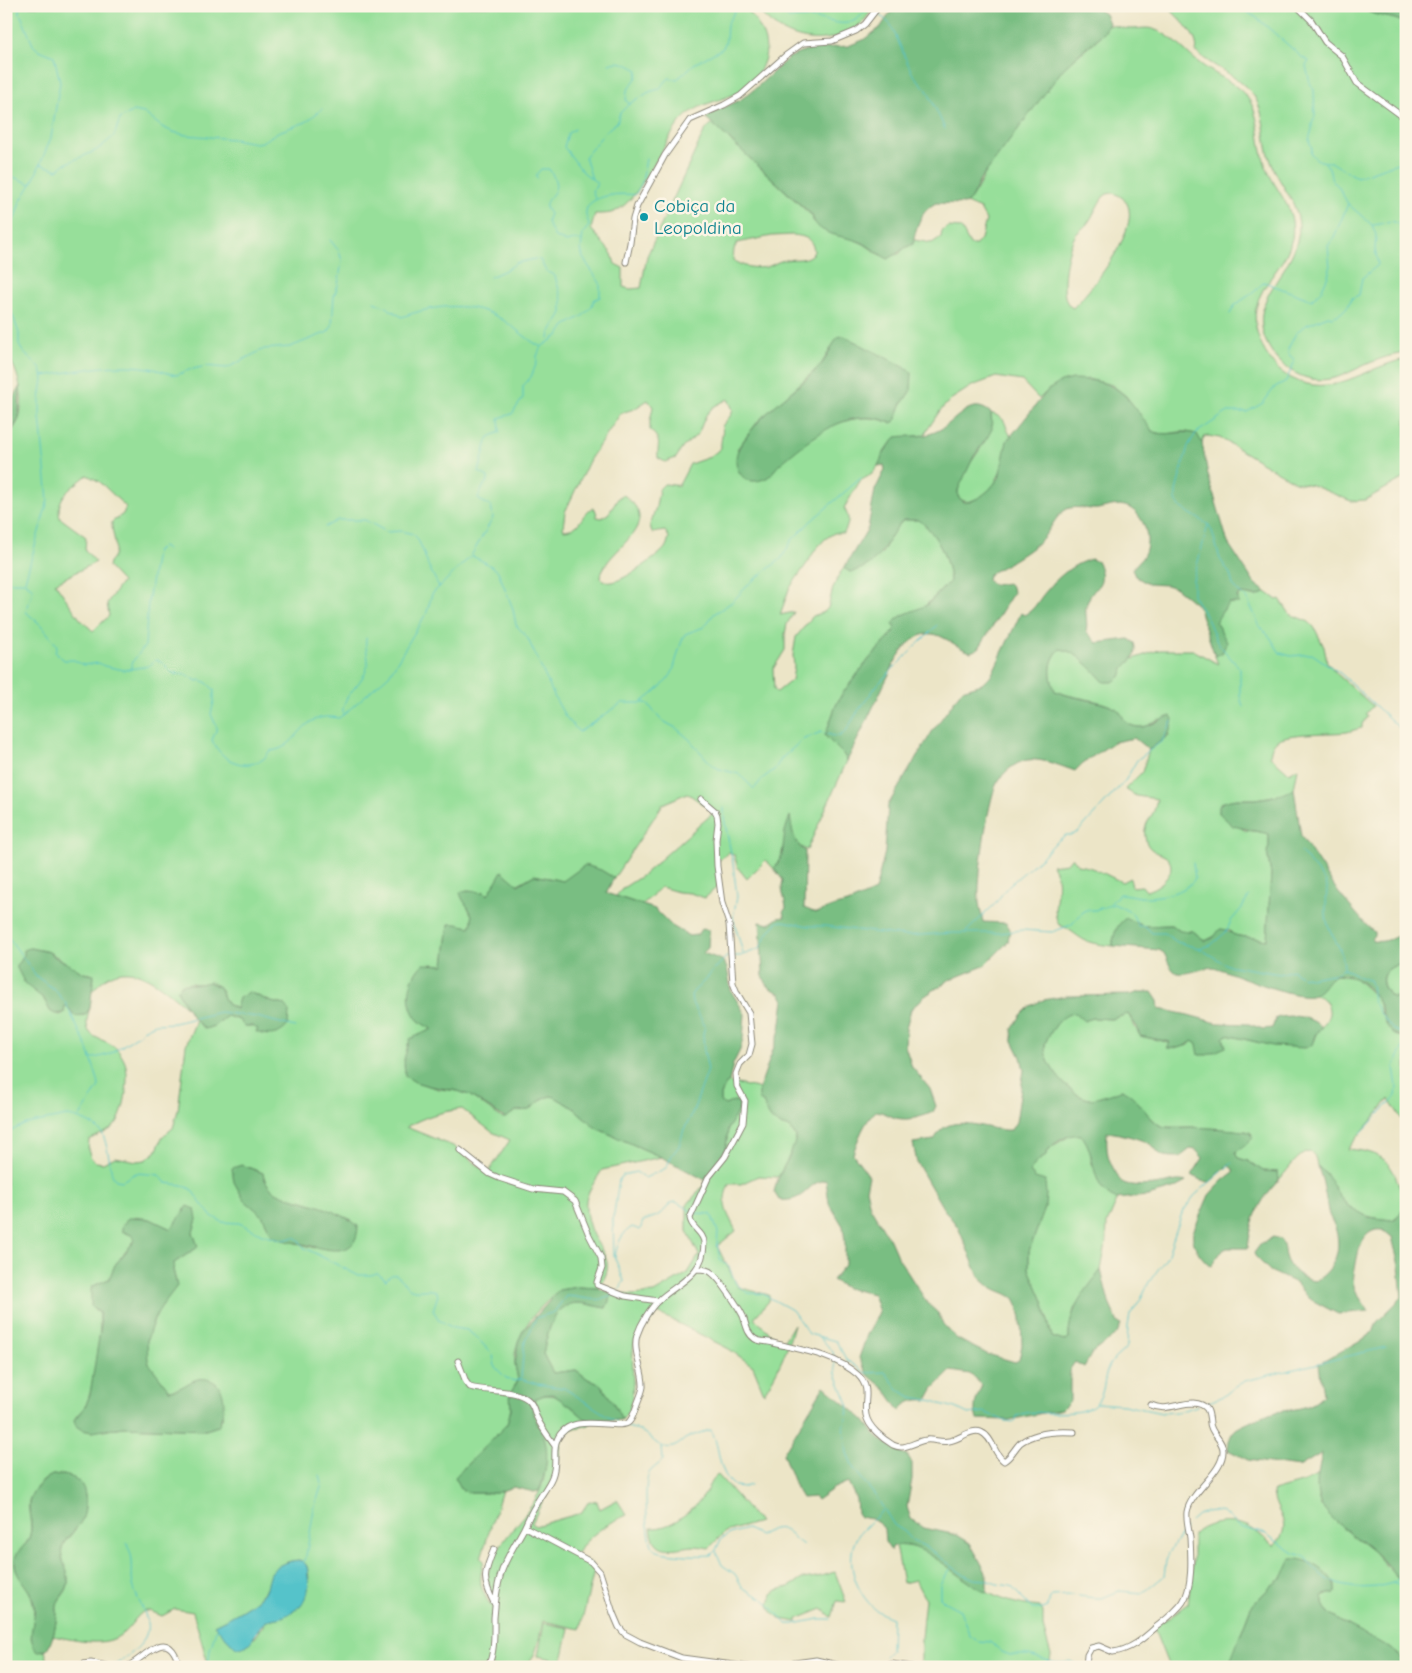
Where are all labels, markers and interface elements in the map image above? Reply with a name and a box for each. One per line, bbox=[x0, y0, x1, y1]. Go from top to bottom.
place label: Cobiça da Leopoldina bbox=[654, 195, 742, 239]
marker: Cobiça da Leopoldina bbox=[638, 211, 650, 223]

